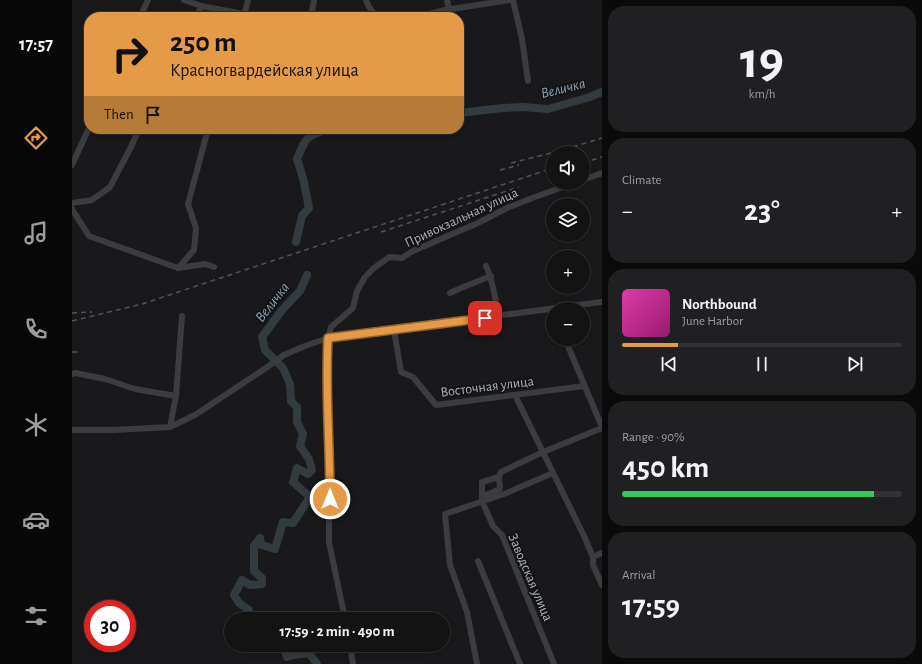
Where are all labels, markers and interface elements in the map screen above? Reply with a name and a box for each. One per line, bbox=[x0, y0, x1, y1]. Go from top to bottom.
icon: right bbox=[104, 28, 156, 80]
text: 250 m bbox=[170, 29, 237, 57]
text: 19 bbox=[740, 35, 784, 87]
text: 17:57 bbox=[19, 36, 53, 54]
text: Красногвардейская улица bbox=[170, 62, 359, 80]
water label: Величка bbox=[539, 76, 587, 101]
text: km/h bbox=[749, 88, 775, 101]
icon: arrive bbox=[142, 104, 164, 126]
text: Then bbox=[104, 107, 134, 122]
icon: directions bbox=[22, 124, 50, 152]
map controls bbox=[546, 146, 590, 346]
button: sound bbox=[546, 146, 590, 190]
text: Climate bbox=[622, 174, 661, 187]
street label: Привокзальная улица bbox=[403, 185, 521, 250]
text: 23° bbox=[744, 196, 780, 226]
button: layers bbox=[546, 198, 590, 242]
text: − bbox=[622, 200, 633, 222]
text: + bbox=[891, 200, 902, 222]
icon: music bbox=[22, 219, 50, 247]
button: + bbox=[546, 250, 590, 294]
water label: Величка bbox=[253, 280, 292, 325]
text: Northbound bbox=[682, 297, 757, 312]
pin bbox=[468, 301, 502, 335]
button: − bbox=[546, 302, 590, 346]
icon: arrive bbox=[474, 307, 496, 329]
icon: phone bbox=[22, 315, 50, 343]
text: June Harbor bbox=[682, 315, 743, 328]
icon: previous bbox=[658, 353, 680, 375]
icon: pause bbox=[751, 353, 773, 375]
icon: next bbox=[844, 353, 866, 375]
street label: Восточная улица bbox=[440, 374, 535, 400]
icon: climate bbox=[22, 411, 50, 439]
text: Range · 90% bbox=[622, 431, 685, 444]
text: 450 km bbox=[622, 453, 709, 483]
position arrow bbox=[309, 478, 351, 520]
icon: car bbox=[22, 506, 50, 534]
street label: Заводская улица bbox=[505, 532, 555, 624]
text: Arrival bbox=[622, 569, 655, 582]
text: 17:59 bbox=[622, 591, 680, 621]
speed limit sign: 30 bbox=[84, 600, 136, 652]
icon: filters bbox=[22, 602, 50, 630]
text: 17:59 · 2 min · 490 m bbox=[279, 624, 395, 639]

